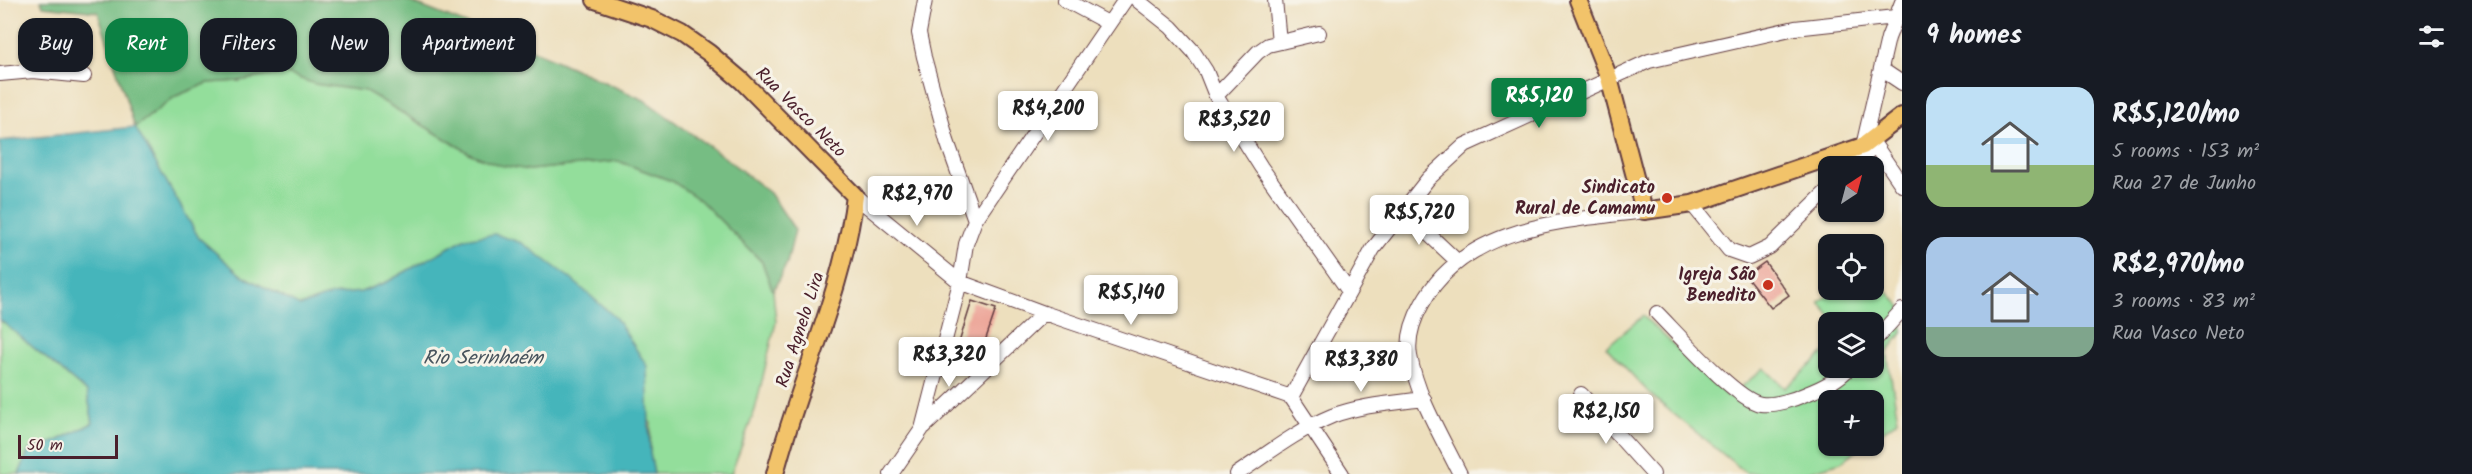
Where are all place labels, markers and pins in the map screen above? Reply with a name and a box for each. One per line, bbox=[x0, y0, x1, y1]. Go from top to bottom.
pin: R$5,120 bbox=[1484, 78, 1594, 129]
pin: R$4,200 bbox=[993, 91, 1103, 142]
pin: R$3,520 bbox=[1179, 102, 1289, 153]
place label: Sindicato Rural de Camamu bbox=[1515, 174, 1655, 224]
pin: R$2,970 bbox=[862, 176, 972, 227]
marker: Sindicato Rural de Camamu bbox=[1660, 191, 1674, 205]
pin: R$5,720 bbox=[1364, 195, 1474, 246]
place label: Igreja São Benedito bbox=[1678, 261, 1756, 311]
pin: R$5,140 bbox=[1076, 275, 1186, 326]
marker: Igreja São Benedito bbox=[1761, 278, 1775, 292]
pin: R$3,320 bbox=[894, 337, 1004, 388]
pin: R$3,380 bbox=[1306, 342, 1416, 393]
pin: R$2,150 bbox=[1551, 394, 1661, 445]

